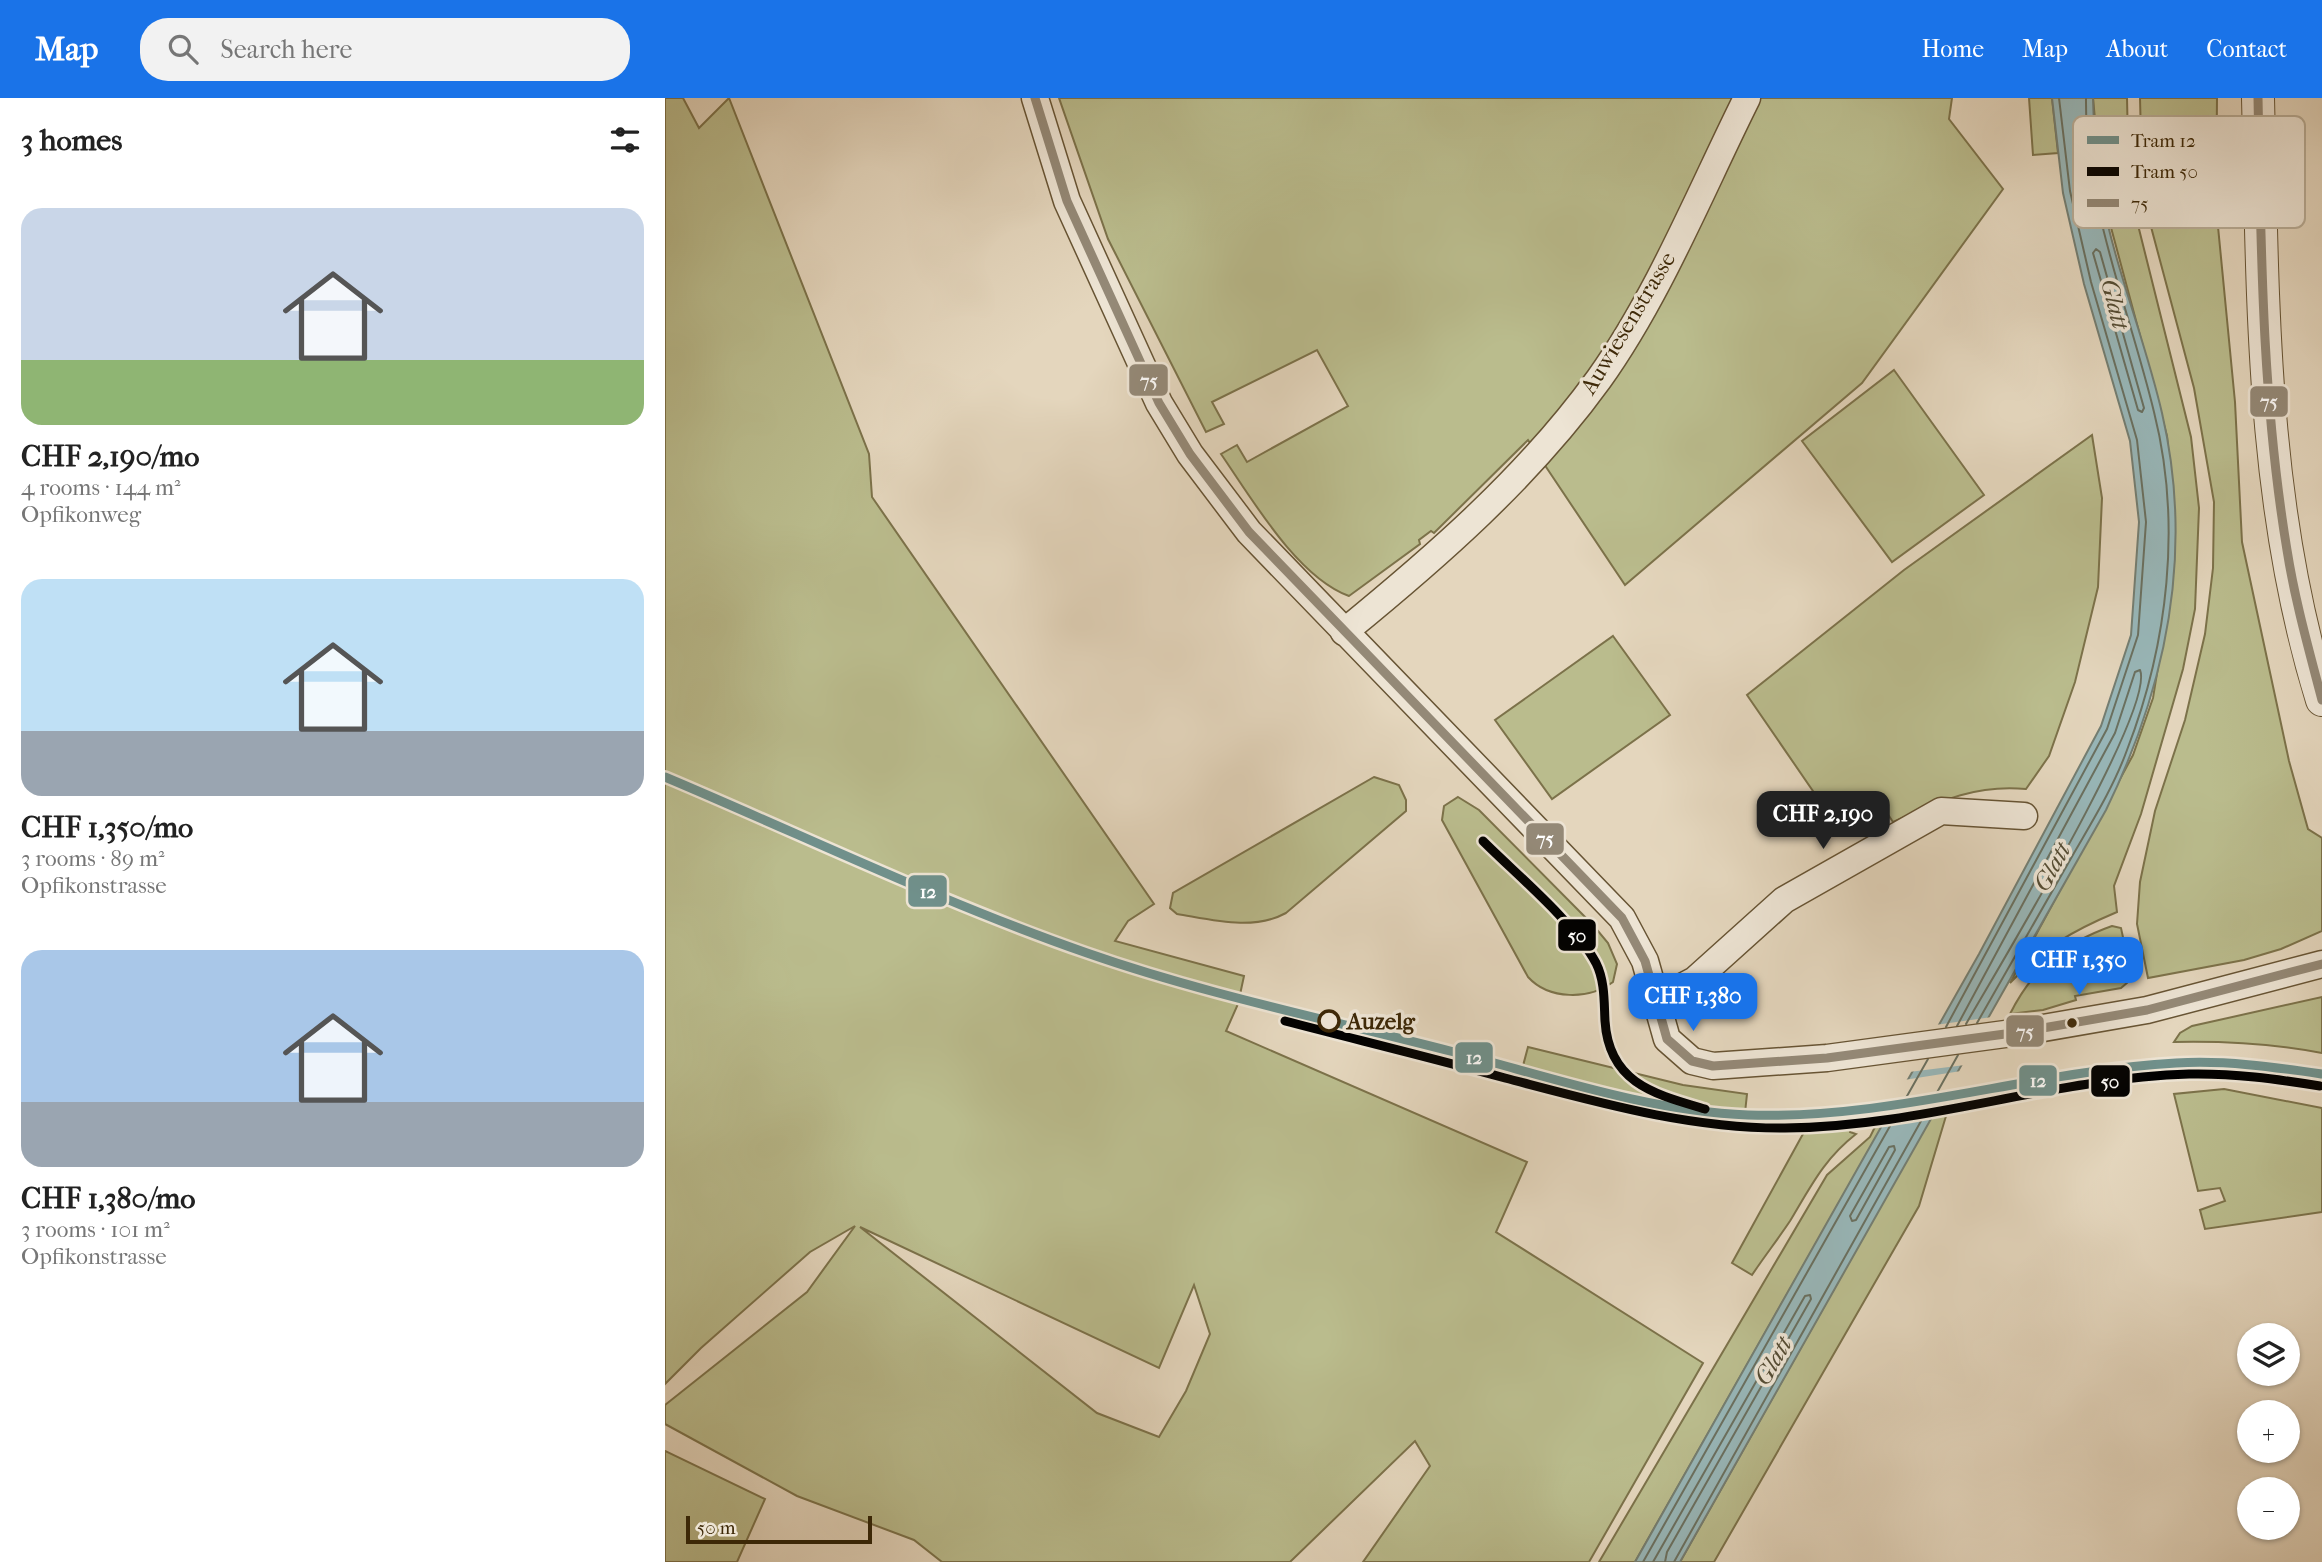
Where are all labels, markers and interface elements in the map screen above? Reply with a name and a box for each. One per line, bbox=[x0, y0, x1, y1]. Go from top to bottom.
search box bbox=[140, 18, 630, 81]
text: Map bbox=[35, 30, 98, 69]
icon: search bbox=[164, 30, 202, 68]
text: Search here bbox=[220, 34, 352, 65]
text: Home bbox=[1922, 35, 1984, 63]
text: Map bbox=[2022, 35, 2068, 63]
text: About bbox=[2106, 35, 2168, 63]
text: Contact bbox=[2206, 35, 2287, 63]
legend bbox=[2073, 116, 2305, 228]
icon: filters bbox=[606, 121, 644, 159]
text: 3 homes bbox=[21, 123, 122, 158]
text: Tram 12 bbox=[2131, 130, 2196, 152]
text: Tram 50 bbox=[2131, 161, 2198, 183]
text: 75 bbox=[2131, 193, 2148, 215]
street label: Auwiesenstrasse bbox=[1574, 247, 1681, 400]
icon: home bbox=[270, 253, 396, 379]
water label: Glatt bbox=[2095, 276, 2135, 334]
line badge: 75 bbox=[1128, 363, 1169, 397]
text: 75 bbox=[1139, 370, 1158, 392]
line badge: 75 bbox=[2249, 385, 2289, 418]
text: 75 bbox=[2259, 391, 2278, 413]
text: CHF 2,190/mo bbox=[21, 439, 199, 474]
text: 4 rooms · 144 m² bbox=[21, 474, 181, 501]
text: Opfikonweg bbox=[21, 501, 141, 528]
icon: home bbox=[270, 624, 396, 750]
pin: CHF 2,190 bbox=[1743, 792, 1903, 851]
text: CHF 2,190 bbox=[1773, 800, 1873, 827]
text: CHF 1,350/mo bbox=[21, 810, 193, 845]
line badge: 75 bbox=[1525, 822, 1565, 856]
text: 75 bbox=[1535, 828, 1554, 850]
water label: Glatt bbox=[2027, 836, 2077, 896]
text: 3 rooms · 89 m² bbox=[21, 845, 165, 872]
text: Opfikonstrasse bbox=[21, 872, 167, 899]
line badge: 12 bbox=[907, 874, 948, 908]
text: 12 bbox=[920, 881, 937, 903]
line badge: 50 bbox=[1557, 918, 1597, 952]
text: 50 bbox=[1568, 925, 1586, 947]
pin: CHF 1,350 bbox=[1999, 937, 2159, 997]
text: CHF 1,350 bbox=[2031, 946, 2127, 973]
pin: CHF 1,380 bbox=[1613, 974, 1773, 1033]
text: CHF 1,380 bbox=[1644, 982, 1742, 1009]
icon: home bbox=[270, 995, 396, 1121]
place label: Auzelg bbox=[1345, 1008, 1415, 1035]
marker: Auzelg bbox=[1318, 1010, 1340, 1032]
line badge: 75 bbox=[2005, 1014, 2045, 1048]
unlabelled marker bbox=[2065, 1016, 2079, 1030]
text: 75 bbox=[2015, 1021, 2034, 1043]
line badge: 12 bbox=[1454, 1041, 1494, 1074]
text: 12 bbox=[1466, 1047, 1483, 1069]
line badge: 12 bbox=[2018, 1064, 2058, 1097]
line badge: 50 bbox=[2090, 1064, 2131, 1098]
text: 12 bbox=[2030, 1070, 2047, 1092]
text: 50 bbox=[2101, 1071, 2119, 1093]
text: CHF 1,380/mo bbox=[21, 1181, 195, 1216]
text: 3 rooms · 101 m² bbox=[21, 1216, 170, 1243]
text: Opfikonstrasse bbox=[21, 1243, 167, 1270]
map controls bbox=[2237, 1323, 2300, 1540]
button: layers bbox=[2237, 1323, 2300, 1386]
water label: Glatt bbox=[1748, 1330, 1799, 1390]
button: + bbox=[2237, 1400, 2300, 1463]
button: − bbox=[2237, 1477, 2300, 1540]
scale bar bbox=[686, 1513, 871, 1545]
text: 50 m bbox=[697, 1517, 736, 1539]

